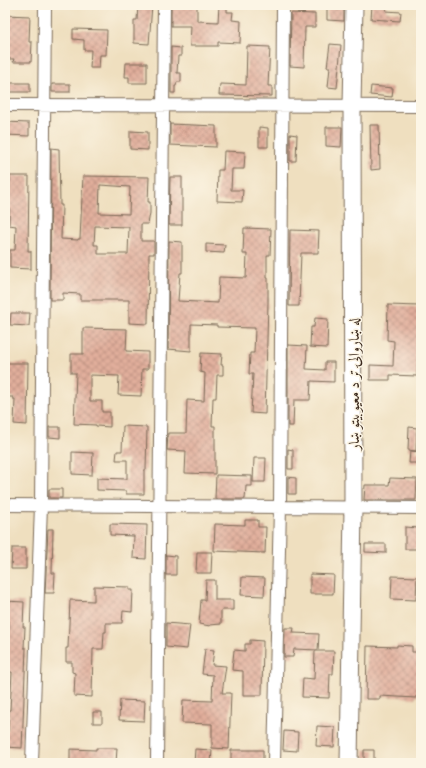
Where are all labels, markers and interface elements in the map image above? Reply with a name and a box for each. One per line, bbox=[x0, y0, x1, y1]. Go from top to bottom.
street label: له ښاروالۍ تر د معیوبیتو ښار bbox=[344, 318, 363, 452]

